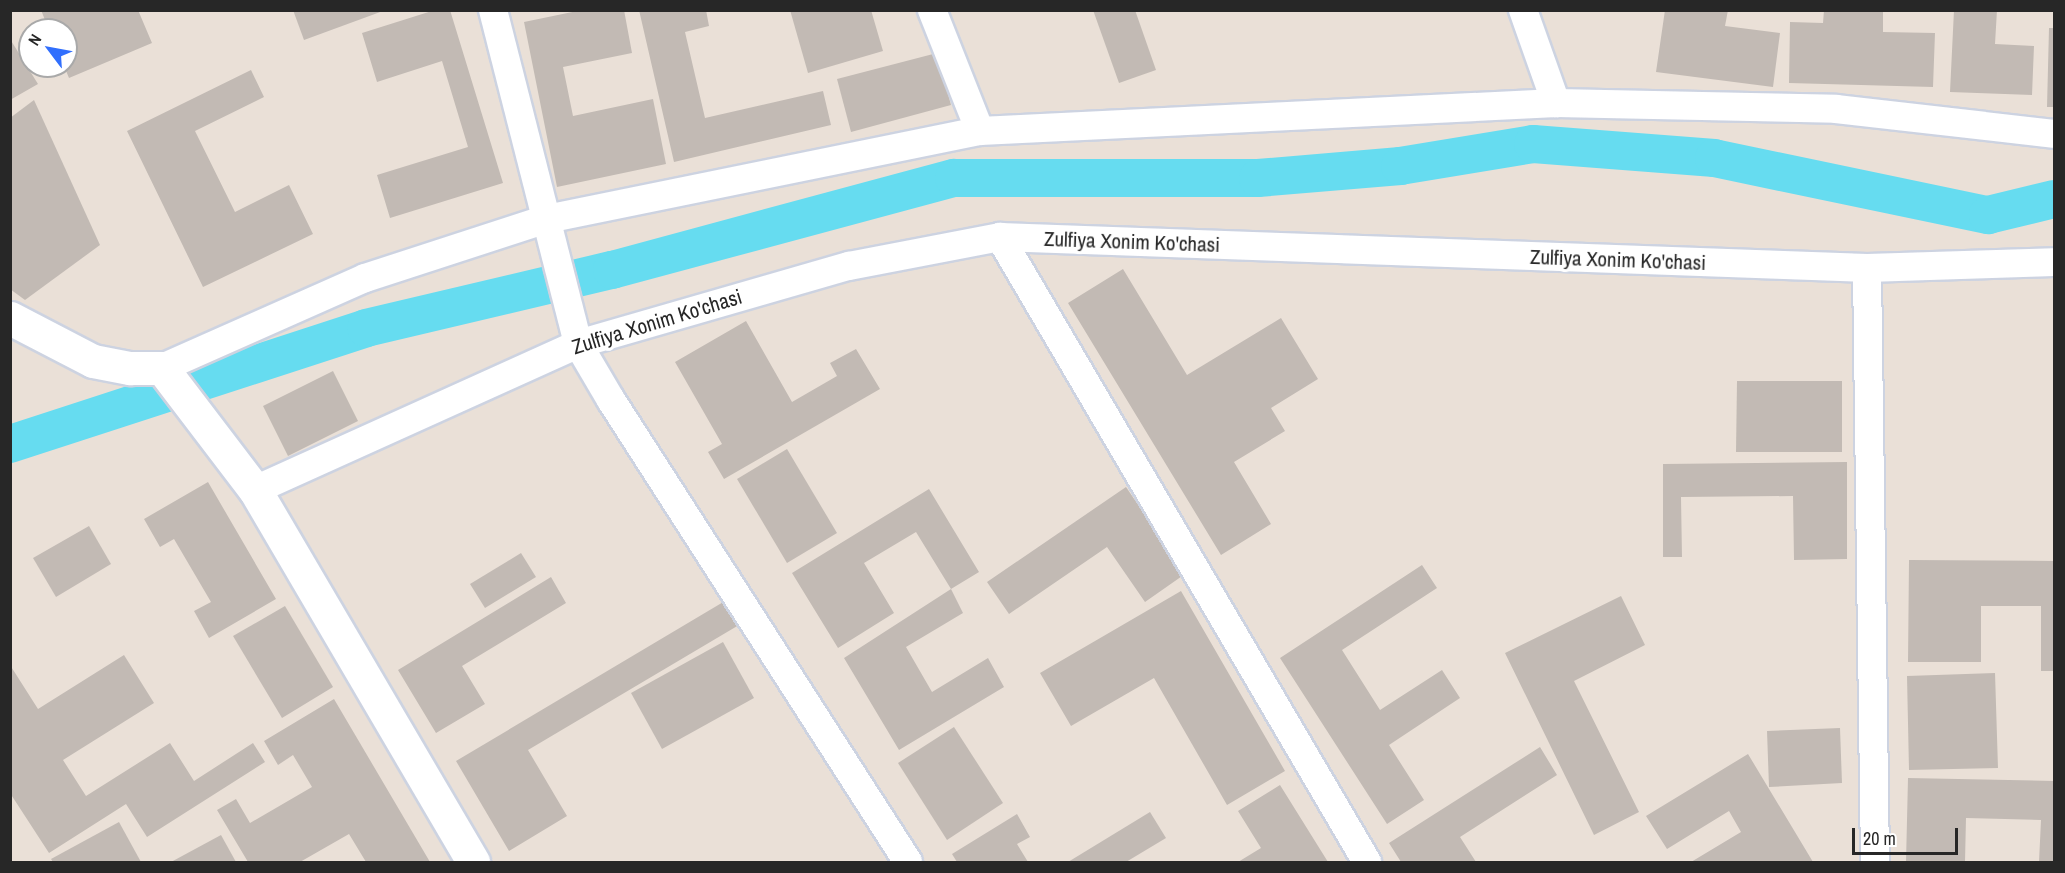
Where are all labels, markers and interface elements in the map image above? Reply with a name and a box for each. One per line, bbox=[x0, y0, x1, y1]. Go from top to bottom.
north arrow bbox=[18, 18, 78, 78]
text: N bbox=[23, 30, 46, 49]
street label: Zulfiya Xonim Ko'chasi bbox=[1044, 226, 1220, 258]
street label: Zulfiya Xonim Ko'chasi bbox=[1530, 244, 1706, 276]
street label: Zulfiya Xonim Ko'chasi bbox=[569, 284, 745, 360]
scale bar bbox=[1855, 816, 1962, 854]
text: 20 m bbox=[1863, 826, 1896, 851]

